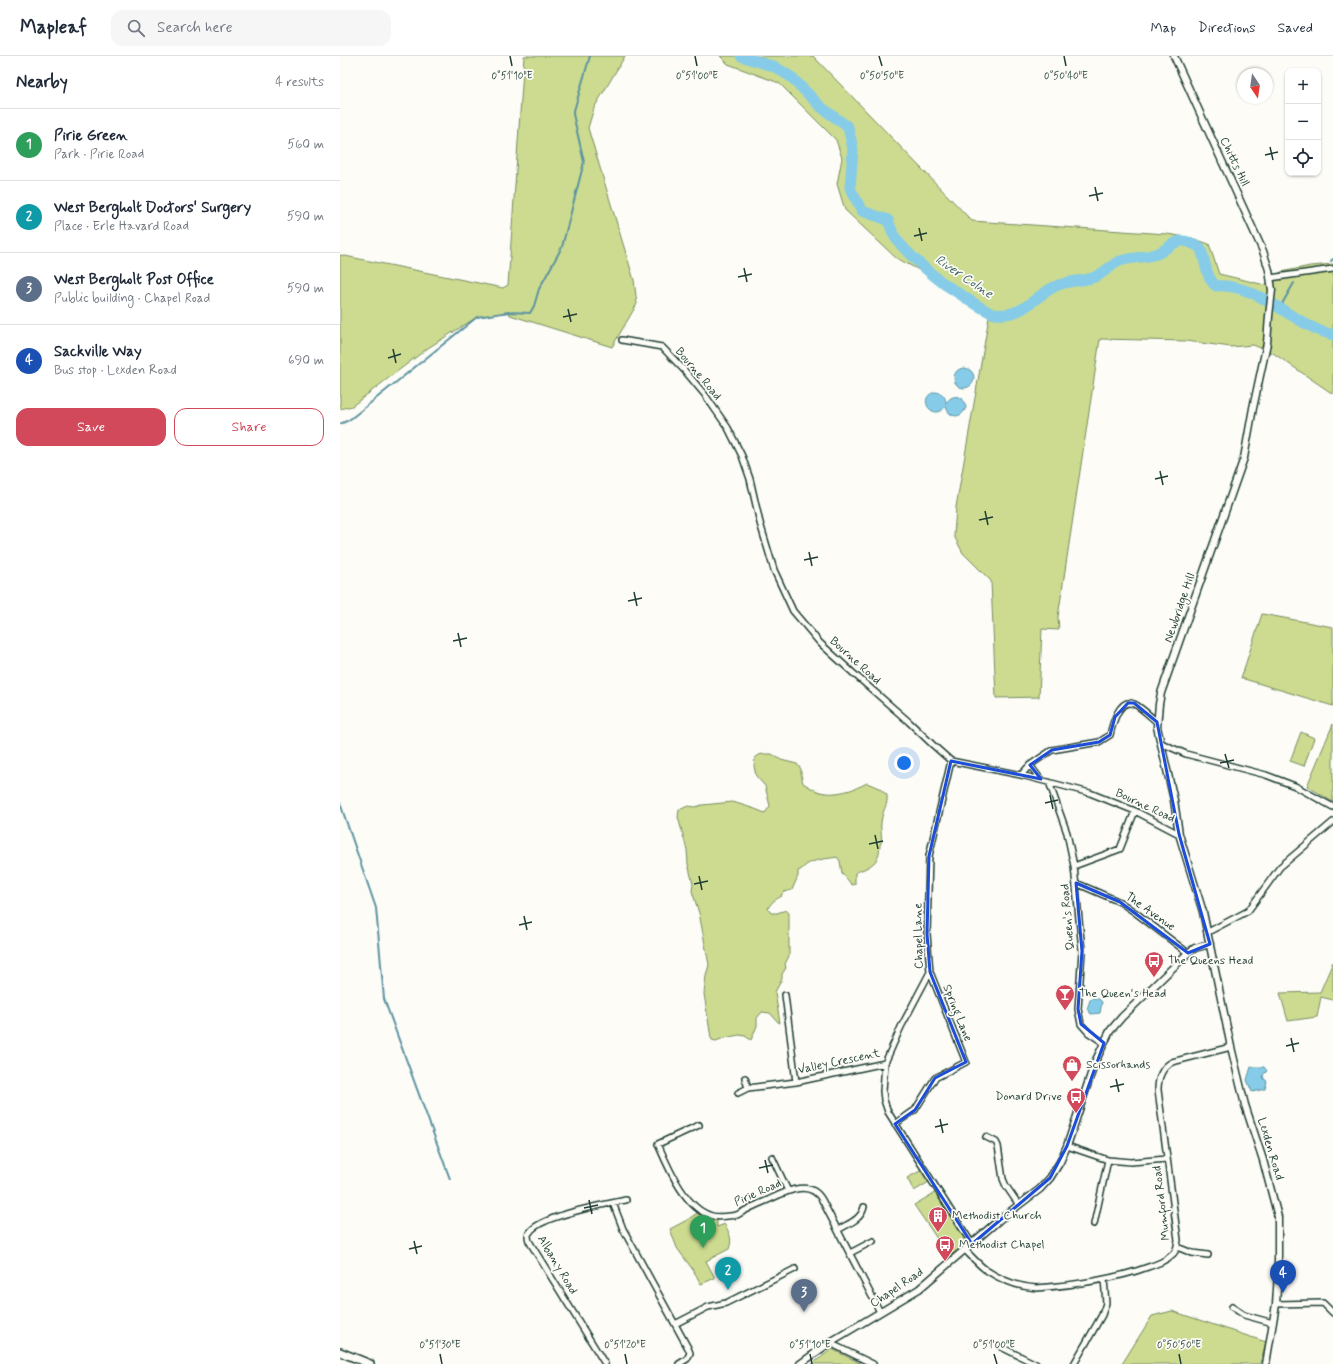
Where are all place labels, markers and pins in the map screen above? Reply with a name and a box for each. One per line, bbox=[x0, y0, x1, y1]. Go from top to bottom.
bus stop icon: The Queens Head bbox=[1143, 950, 1165, 978]
place label: The Queens Head bbox=[1168, 953, 1253, 969]
bar icon: The Queen's Head bbox=[1054, 983, 1076, 1011]
place label: The Queen's Head bbox=[1079, 986, 1166, 1002]
shop icon: Scissorhands bbox=[1061, 1054, 1083, 1082]
place label: Scissorhands bbox=[1086, 1057, 1150, 1073]
bus stop icon: Donard Drive bbox=[1065, 1086, 1087, 1114]
place label: Donard Drive bbox=[995, 1089, 1062, 1105]
building icon: Methodist Church bbox=[927, 1205, 949, 1233]
place label: Methodist Church bbox=[952, 1208, 1042, 1224]
pin: 1 bbox=[690, 1215, 716, 1248]
bus stop icon: Methodist Chapel bbox=[934, 1234, 956, 1262]
place label: Methodist Chapel bbox=[959, 1237, 1045, 1253]
pin: 2 bbox=[715, 1257, 741, 1290]
pin: 4 bbox=[1270, 1260, 1296, 1293]
pin: 3 bbox=[791, 1279, 817, 1312]

